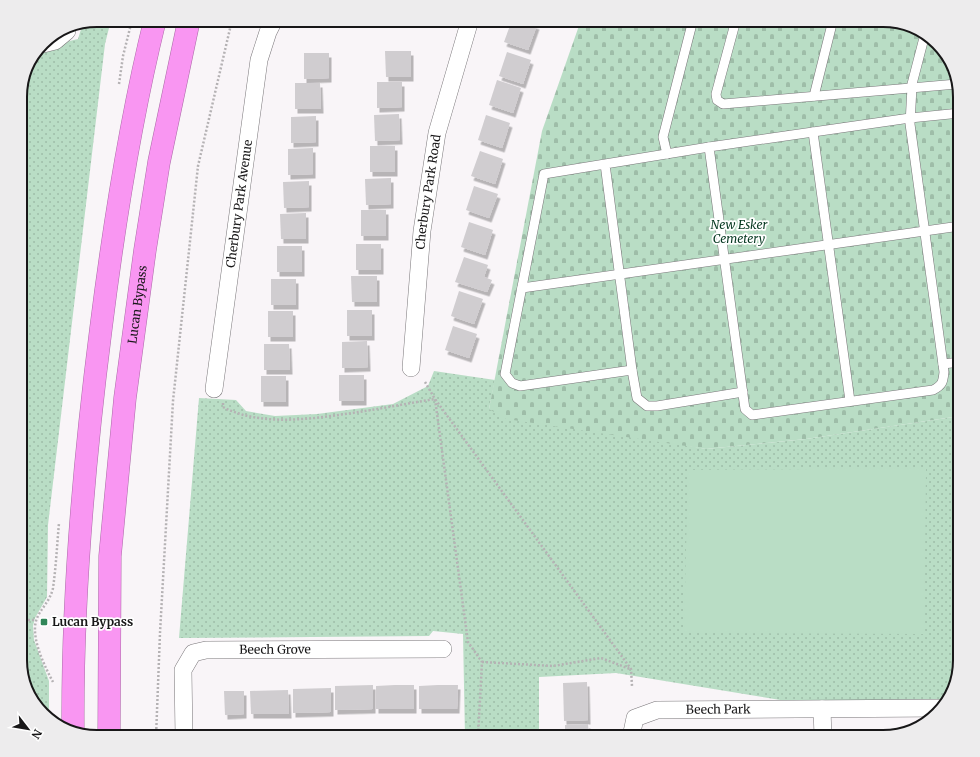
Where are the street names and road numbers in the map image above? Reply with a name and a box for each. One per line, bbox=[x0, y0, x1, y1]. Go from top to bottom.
street label: Cherbury Park Road bbox=[413, 133, 444, 250]
street label: Cherbury Park Avenue bbox=[223, 139, 255, 269]
street label: Lucan Bypass bbox=[124, 264, 150, 345]
street label: Beech Grove bbox=[239, 642, 311, 657]
street label: Beech Park bbox=[686, 701, 751, 717]

